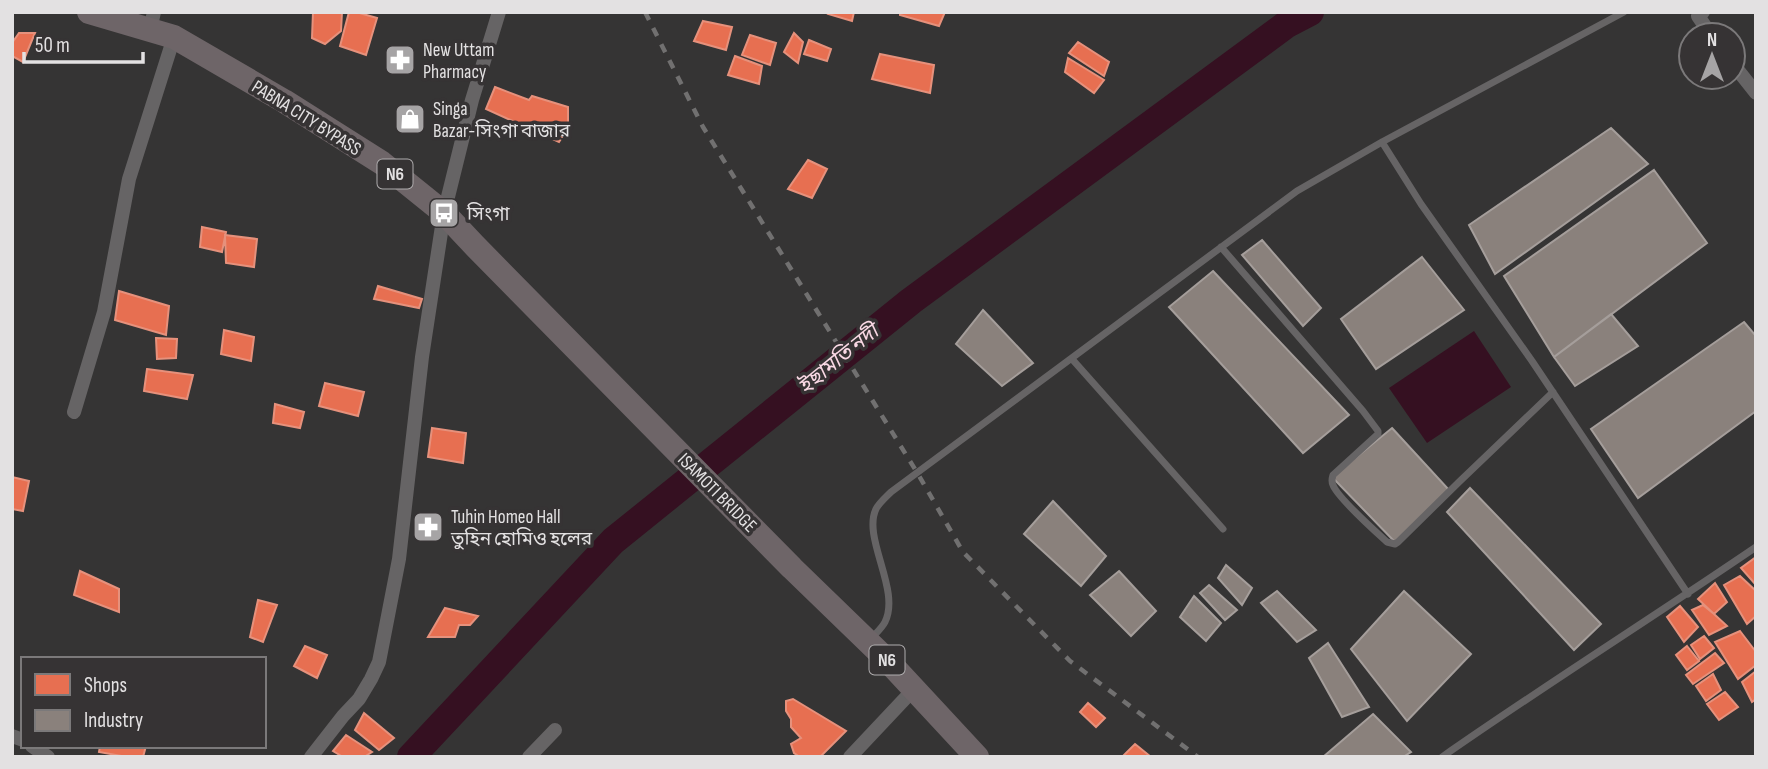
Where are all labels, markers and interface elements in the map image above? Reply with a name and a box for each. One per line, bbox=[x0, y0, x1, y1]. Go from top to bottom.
scale bar bbox=[24, 21, 144, 65]
north arrow bbox=[1677, 21, 1747, 91]
text: N bbox=[1707, 29, 1717, 52]
text: 50 m bbox=[35, 33, 70, 58]
place label: New Uttam Pharmacy bbox=[423, 39, 494, 84]
pharmacy icon: New Uttam Pharmacy bbox=[383, 43, 417, 77]
street label: PABNA CITY BYPASS bbox=[247, 76, 365, 161]
place label: Singa Bazar-সিংগা বাজার bbox=[433, 98, 571, 143]
shop icon: Singa Bazar-সিংগা বাজার bbox=[393, 102, 427, 136]
road number: N6 bbox=[378, 160, 412, 188]
bus stop icon: সিংগা bbox=[427, 196, 461, 230]
place label: সিংগা bbox=[466, 202, 510, 226]
water label: ইছামতি নদী bbox=[792, 316, 887, 399]
street label: ISAMOTI BRIDGE bbox=[672, 449, 761, 538]
place label: Tuhin Homeo Hall তুহিন হোমিও হলের bbox=[450, 506, 593, 551]
pharmacy icon: Tuhin Homeo Hall তুহিন হোমিও হলের bbox=[411, 510, 445, 544]
road number: N6 bbox=[870, 646, 904, 674]
legend bbox=[21, 657, 266, 748]
text: Shops bbox=[84, 673, 127, 698]
text: Industry bbox=[84, 708, 143, 733]

